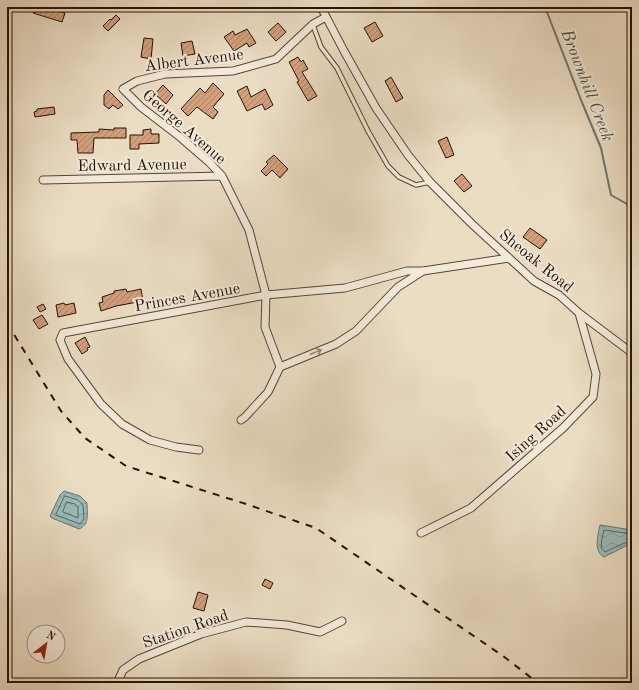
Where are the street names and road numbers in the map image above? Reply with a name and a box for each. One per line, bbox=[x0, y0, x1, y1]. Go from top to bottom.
street label: Albert Avenue bbox=[144, 47, 245, 75]
street label: George Avenue bbox=[139, 87, 228, 168]
street label: Edward Avenue bbox=[77, 157, 187, 175]
street label: Sheoak Road bbox=[496, 227, 576, 296]
street label: Princes Avenue bbox=[133, 281, 241, 315]
street label: Ising Road bbox=[503, 403, 570, 466]
street label: Station Road bbox=[140, 608, 231, 652]

